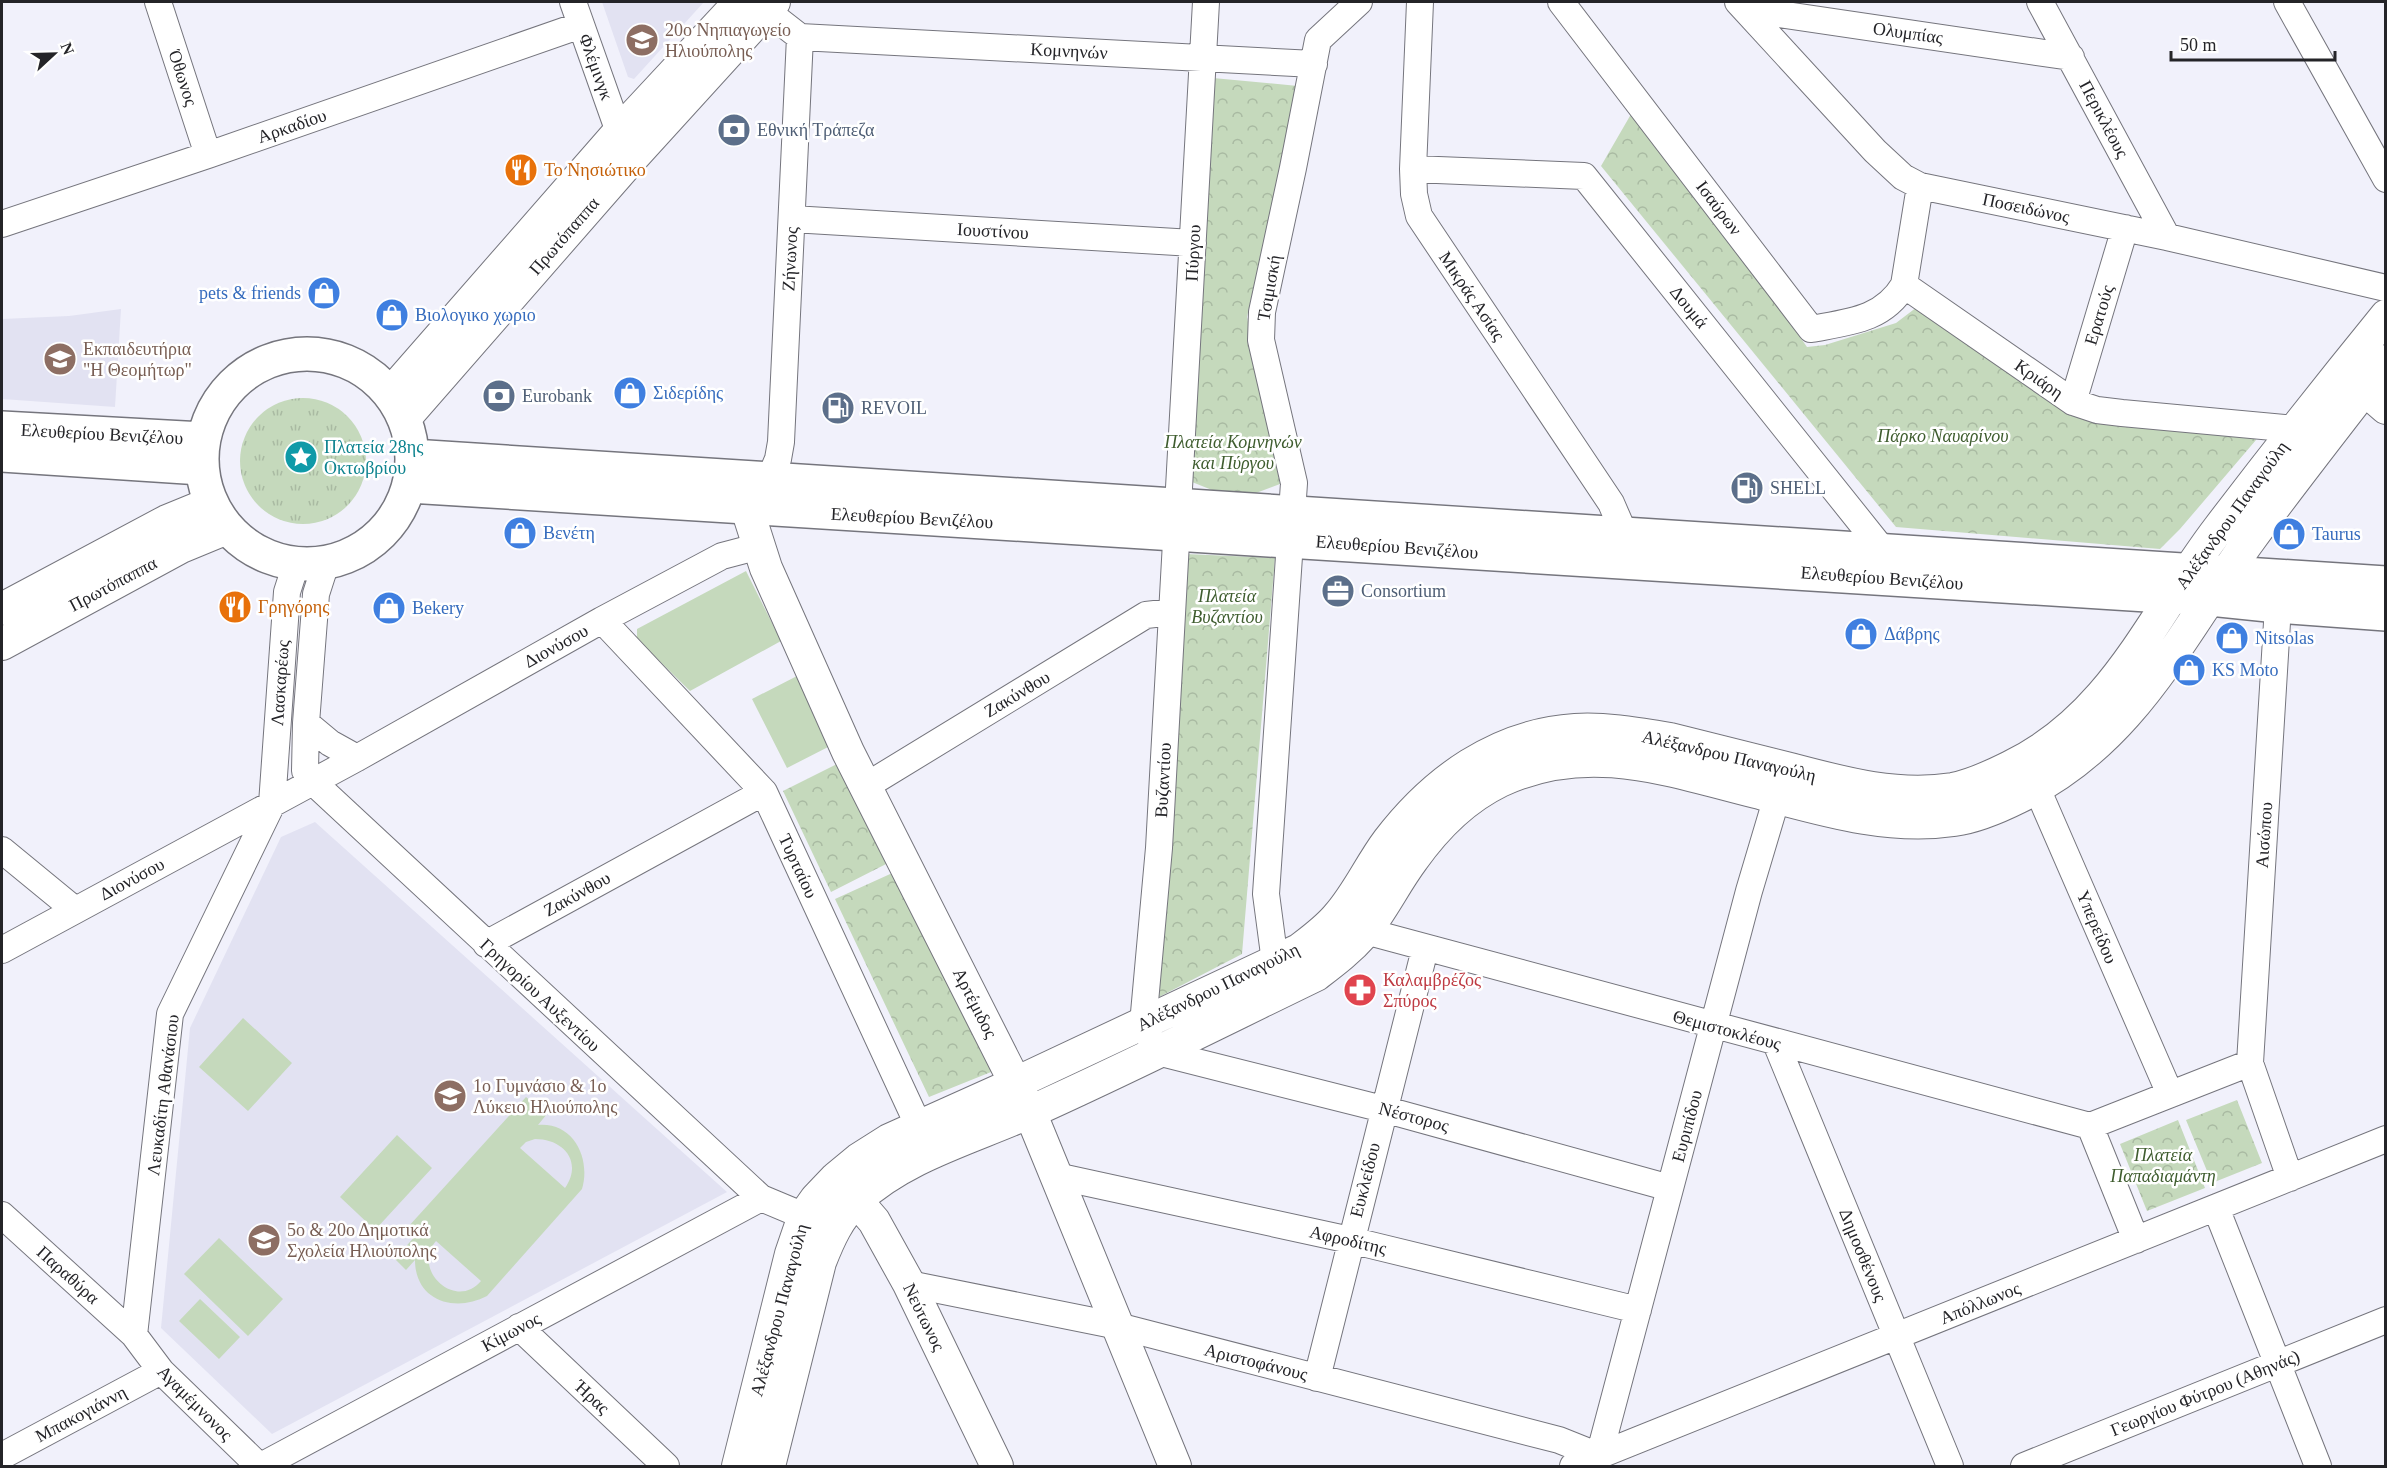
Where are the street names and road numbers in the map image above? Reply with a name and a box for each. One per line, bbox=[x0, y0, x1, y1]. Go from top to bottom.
street label: Ολυμπίας bbox=[1872, 18, 1944, 48]
street label: Φλέμινγκ bbox=[575, 31, 617, 103]
street label: Κομνηνών bbox=[1030, 39, 1108, 63]
street label: Όθωνος bbox=[164, 46, 201, 109]
street label: Περικλέους bbox=[2075, 77, 2133, 161]
street label: Αρκαδίου bbox=[255, 105, 329, 147]
street label: Ισαύρων bbox=[1692, 177, 1746, 239]
street label: Ποσειδώνος bbox=[1981, 189, 2071, 227]
street label: Πρωτόπαππα bbox=[525, 193, 603, 279]
street label: Ιουστίνου bbox=[957, 219, 1029, 243]
street label: Πύργου bbox=[1182, 224, 1204, 282]
street label: Ζήνωνος bbox=[778, 226, 802, 292]
street label: Μικράς Ασίας bbox=[1435, 248, 1509, 344]
street label: Τσιμισκή bbox=[1253, 253, 1285, 323]
street label: Δουμά bbox=[1666, 282, 1712, 333]
street label: Ερατούς bbox=[2080, 283, 2118, 347]
street label: Κριάρη bbox=[2011, 355, 2067, 403]
street label: Ελευθερίου Βενιζέλου bbox=[20, 420, 184, 448]
street label: Αλέξανδρου Παναγούλη bbox=[2172, 437, 2292, 593]
street label: Ελευθερίου Βενιζέλου bbox=[830, 504, 994, 532]
street label: Ελευθερίου Βενιζέλου bbox=[1315, 531, 1479, 563]
street label: Πρωτόπαππα bbox=[66, 552, 161, 615]
street label: Ελευθερίου Βενιζέλου bbox=[1800, 562, 1964, 594]
street label: Διονύσου bbox=[520, 620, 592, 672]
street label: Λασκαρέως bbox=[267, 639, 293, 727]
street label: Ζακύνθου bbox=[981, 667, 1054, 721]
street label: Αλέξανδρου Παναγούλη bbox=[1640, 726, 1818, 786]
street label: Βυζαντίου bbox=[1151, 742, 1175, 818]
street label: Αισώπου bbox=[2252, 801, 2276, 869]
street label: Τυρταίου bbox=[775, 831, 822, 901]
street label: Διονύσου bbox=[96, 854, 168, 904]
street label: Ζακύνθου bbox=[540, 867, 614, 920]
street label: Υπερείδου bbox=[2073, 887, 2121, 967]
street label: Γρηγορίου Αυξεντίου bbox=[476, 934, 604, 1056]
street label: Αλέξανδρου Παναγούλη bbox=[1134, 939, 1302, 1035]
street label: Αρτέμιδος bbox=[949, 965, 1001, 1041]
street label: Θεμιστοκλέους bbox=[1671, 1006, 1783, 1054]
street label: Λευκαδίτη Αθανάσιου bbox=[143, 1013, 183, 1177]
street label: Ευριπίδου bbox=[1668, 1088, 1706, 1164]
street label: Νέστορος bbox=[1377, 1098, 1451, 1136]
street label: Ευκλείδου bbox=[1346, 1140, 1384, 1220]
street label: Δημοσθένους bbox=[1835, 1205, 1891, 1305]
street label: Αλέξανδρου Παναγούλη bbox=[746, 1221, 812, 1399]
street label: Αφροδίτης bbox=[1308, 1221, 1388, 1259]
street label: Παραθύρα bbox=[33, 1242, 104, 1309]
street label: Απόλλωνος bbox=[1937, 1278, 2023, 1328]
street label: Νεύτωνος bbox=[899, 1280, 949, 1354]
street label: Κίμωνος bbox=[478, 1308, 544, 1356]
street label: Αριστοφάνους bbox=[1202, 1340, 1310, 1384]
street label: Γεωργίου Φύτρου (Αθηνάς) bbox=[2107, 1346, 2303, 1441]
street label: Αγαμέμνονος bbox=[153, 1361, 237, 1445]
street label: Ήρας bbox=[570, 1375, 613, 1418]
street label: Μπακογιάννη bbox=[32, 1382, 130, 1446]

